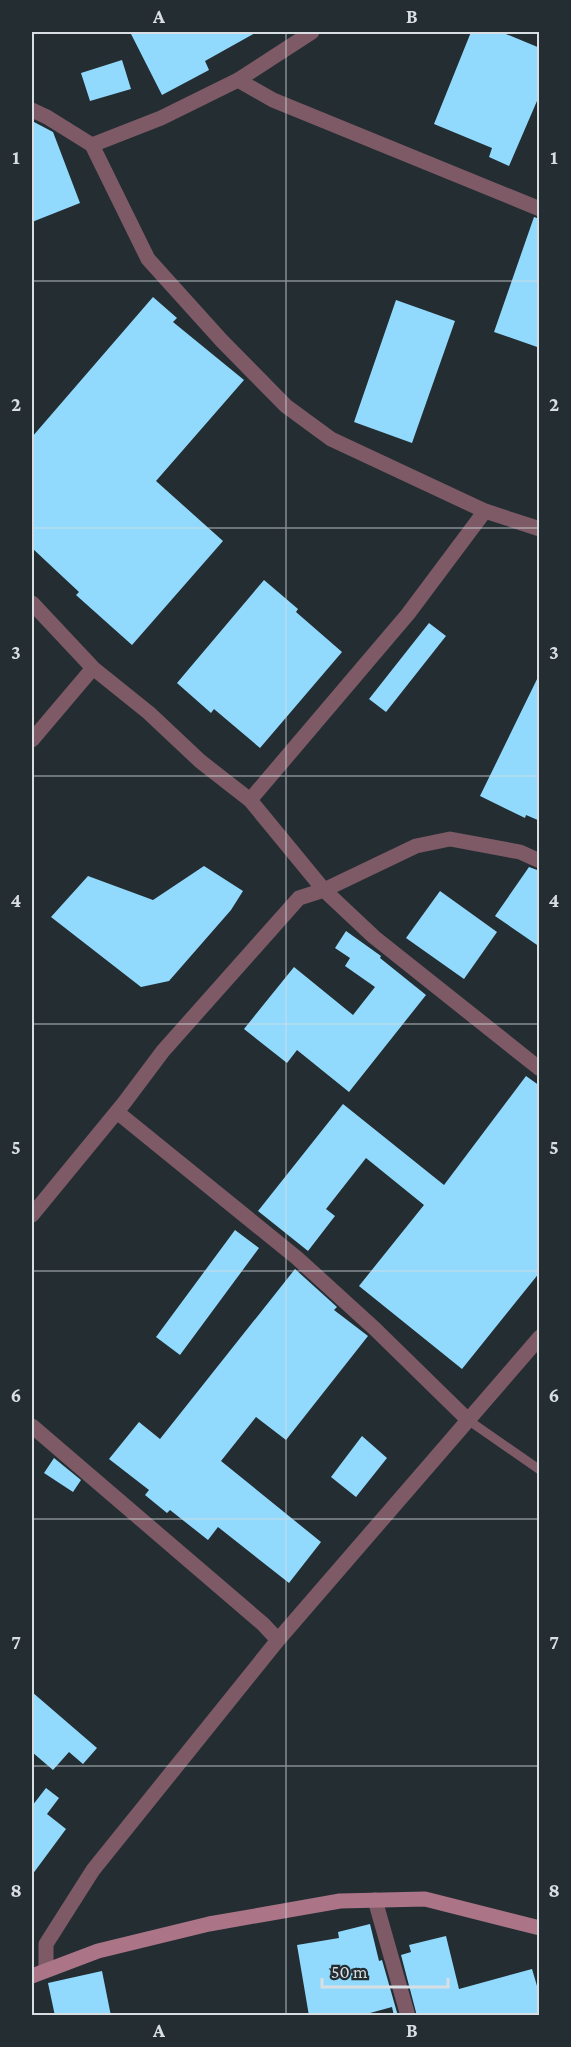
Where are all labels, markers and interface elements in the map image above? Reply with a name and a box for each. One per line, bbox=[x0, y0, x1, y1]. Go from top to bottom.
text: A bbox=[152, 5, 166, 27]
text: B bbox=[406, 5, 418, 27]
text: 1 bbox=[12, 146, 20, 168]
text: 1 bbox=[550, 146, 558, 168]
text: 2 bbox=[11, 393, 21, 415]
text: 2 bbox=[549, 393, 559, 415]
text: 3 bbox=[11, 641, 21, 663]
text: 3 bbox=[549, 641, 559, 663]
text: 4 bbox=[11, 889, 22, 911]
text: 4 bbox=[549, 889, 560, 911]
text: 5 bbox=[11, 1136, 21, 1158]
text: 5 bbox=[549, 1136, 559, 1158]
text: 6 bbox=[11, 1384, 21, 1406]
text: 6 bbox=[549, 1384, 559, 1406]
text: 7 bbox=[11, 1631, 21, 1653]
text: 7 bbox=[549, 1631, 559, 1653]
text: 8 bbox=[10, 1879, 22, 1901]
text: 8 bbox=[548, 1879, 560, 1901]
scale bar bbox=[322, 1951, 448, 1989]
text: 50 m bbox=[331, 1962, 368, 1982]
text: A bbox=[152, 2019, 166, 2041]
text: B bbox=[406, 2019, 418, 2041]

